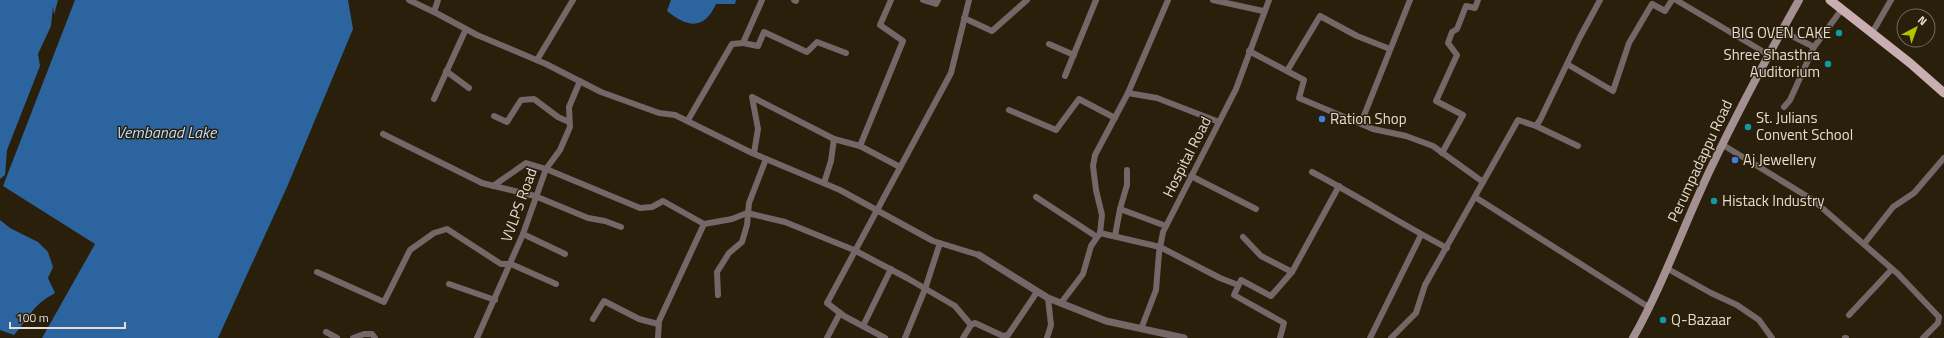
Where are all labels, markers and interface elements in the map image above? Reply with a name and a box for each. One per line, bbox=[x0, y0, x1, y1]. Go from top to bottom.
north arrow bbox=[1896, 8, 1936, 48]
text: N bbox=[1914, 12, 1931, 29]
place label: BIG OVEN CAKE bbox=[1731, 21, 1831, 44]
marker: BIG OVEN CAKE bbox=[1834, 28, 1844, 38]
place label: Shree Shasthra Auditorium bbox=[1724, 43, 1820, 83]
marker: Shree Shasthra Auditorium bbox=[1823, 59, 1833, 69]
street label: Perumpadappu Road bbox=[1661, 96, 1738, 226]
place label: St. Julians Convent School bbox=[1756, 106, 1853, 146]
place label: Ration Shop bbox=[1330, 107, 1407, 130]
street label: Hospital Road bbox=[1156, 112, 1217, 201]
marker: Ration Shop bbox=[1317, 114, 1327, 124]
water label: Vembanad Lake bbox=[116, 120, 218, 144]
marker: St. Julians Convent School bbox=[1743, 122, 1753, 132]
place label: Aj Jewellery bbox=[1743, 148, 1816, 171]
marker: Aj Jewellery bbox=[1730, 155, 1740, 165]
street label: VVLPS Road bbox=[494, 165, 543, 245]
place label: Histack Industry bbox=[1722, 189, 1825, 212]
marker: Histack Industry bbox=[1709, 196, 1719, 206]
scale bar bbox=[10, 304, 125, 330]
text: 100 m bbox=[16, 308, 49, 327]
place label: Q-Bazaar bbox=[1671, 308, 1731, 331]
marker: Q-Bazaar bbox=[1658, 315, 1668, 325]

